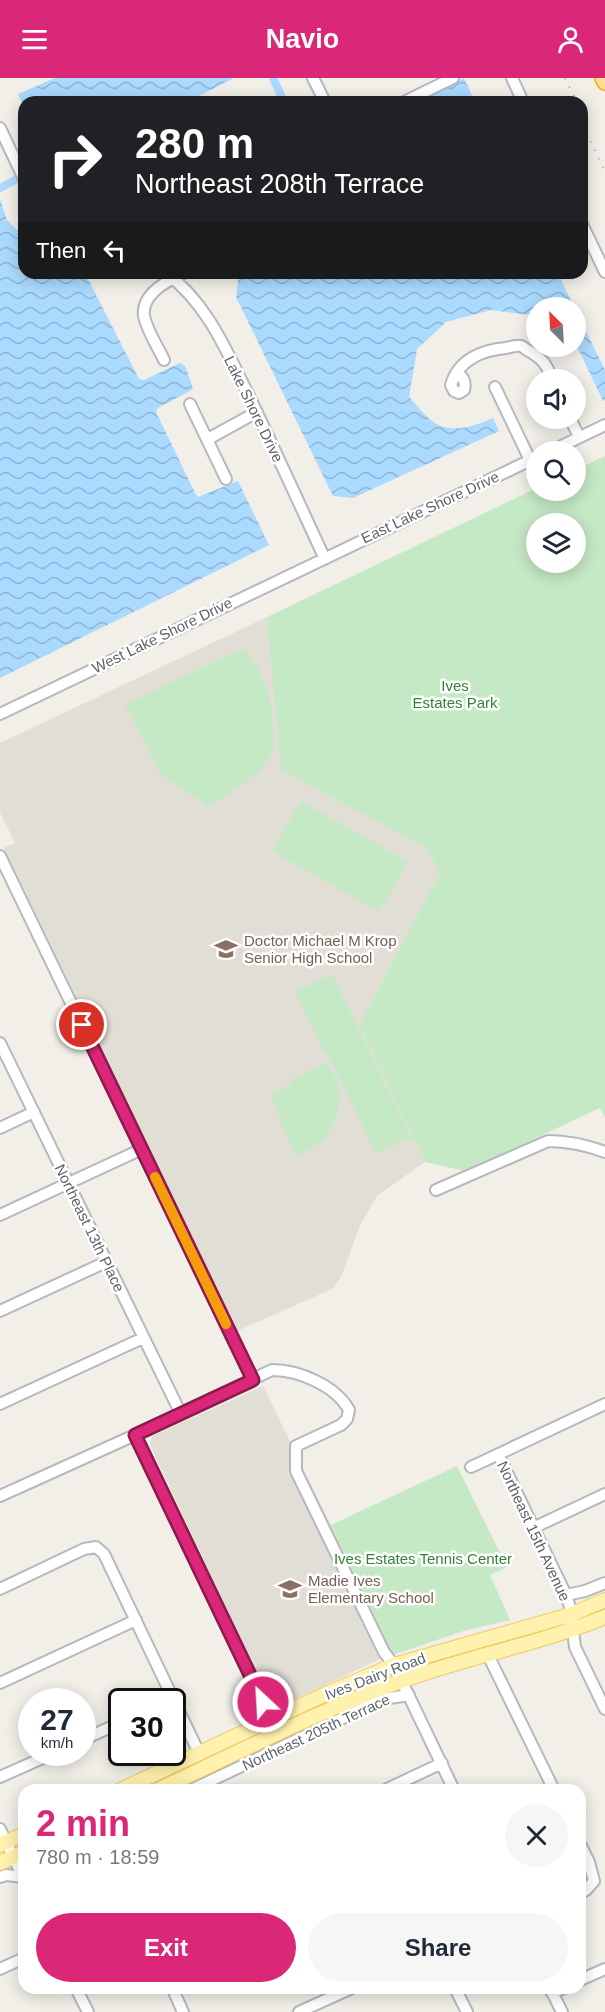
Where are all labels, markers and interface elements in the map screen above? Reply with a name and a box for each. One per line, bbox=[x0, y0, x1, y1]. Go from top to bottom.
icon: menu bbox=[18, 23, 51, 56]
icon: person bbox=[554, 23, 587, 56]
text: Navio bbox=[266, 24, 339, 54]
icon: right bbox=[36, 120, 114, 198]
text: 280 m bbox=[135, 120, 254, 167]
text: Northeast 208th Terrace bbox=[135, 169, 424, 199]
icon: left bbox=[98, 234, 131, 267]
text: Then bbox=[36, 238, 86, 263]
north arrow bbox=[526, 297, 586, 357]
map controls bbox=[526, 297, 586, 573]
street label: Lake Shore Drive bbox=[221, 353, 287, 465]
button: sound bbox=[526, 369, 586, 429]
button: search bbox=[526, 441, 586, 501]
street label: East Lake Shore Drive bbox=[358, 468, 502, 546]
button: layers bbox=[526, 513, 586, 573]
street label: West Lake Shore Drive bbox=[89, 594, 235, 676]
park label: Ives Estates Park bbox=[412, 677, 498, 711]
place label: Doctor Michael M Krop Senior High School bbox=[244, 932, 397, 966]
school or university icon: Doctor Michael M Krop Senior High School bbox=[213, 936, 239, 962]
pin bbox=[56, 999, 107, 1050]
icon: arrive bbox=[65, 1008, 98, 1041]
street label: Northeast 13th Place bbox=[52, 1161, 128, 1295]
street label: Northeast 15th Avenue bbox=[494, 1458, 574, 1604]
park label: Ives Estates Tennis Center bbox=[334, 1550, 512, 1567]
place label: Madie Ives Elementary School bbox=[308, 1572, 434, 1606]
school or university icon: Madie Ives Elementary School bbox=[277, 1576, 303, 1602]
street label: Ives Dairy Road bbox=[322, 1649, 428, 1703]
position arrow bbox=[231, 1670, 295, 1734]
speed limit sign: 30 bbox=[108, 1688, 186, 1766]
street label: Northeast 205th Terrace bbox=[240, 1690, 392, 1774]
text: 27 bbox=[40, 1703, 74, 1736]
text: km/h bbox=[41, 1734, 73, 1751]
text: 2 min bbox=[36, 1803, 130, 1844]
button: close bbox=[505, 1804, 568, 1867]
text: 780 m · 18:59 bbox=[36, 1846, 159, 1868]
button: Exit bbox=[36, 1913, 296, 1982]
button: Share bbox=[308, 1913, 568, 1982]

